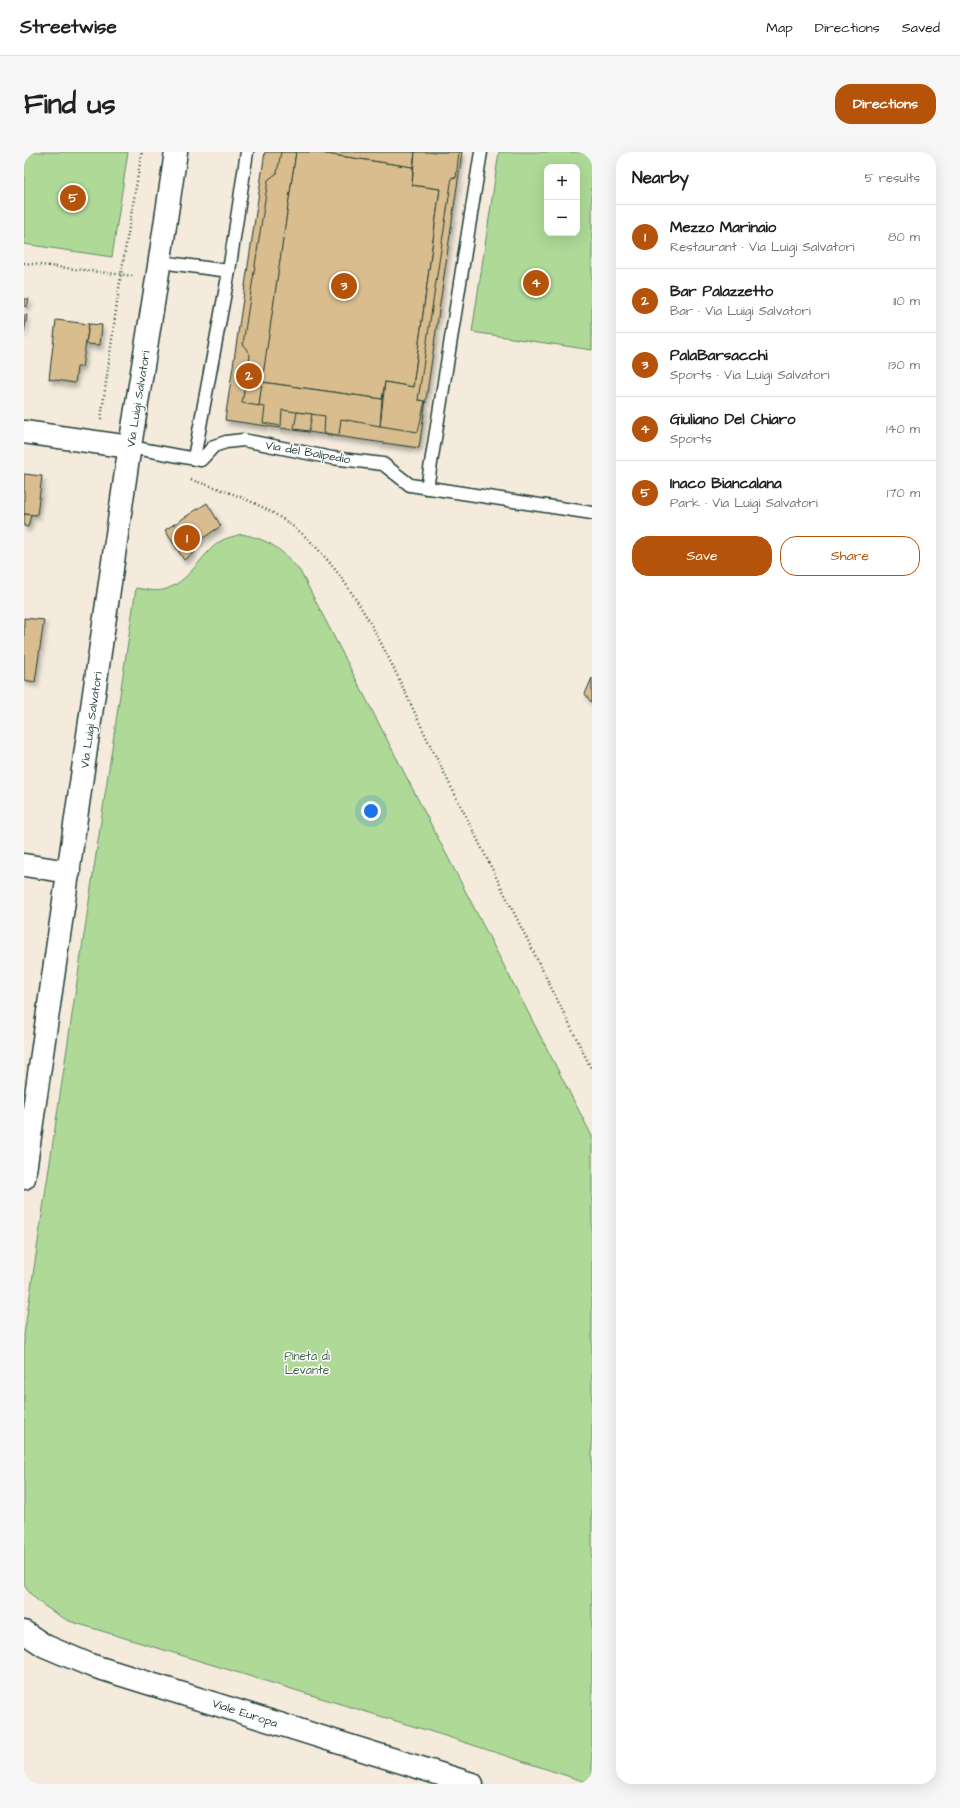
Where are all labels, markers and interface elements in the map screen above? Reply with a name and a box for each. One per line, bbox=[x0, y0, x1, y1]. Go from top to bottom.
text: Streetwise bbox=[20, 14, 117, 41]
text: Map bbox=[766, 18, 793, 38]
text: Directions bbox=[815, 18, 880, 38]
text: Saved bbox=[902, 18, 940, 38]
button: Directions bbox=[835, 84, 936, 124]
text: Find us bbox=[24, 85, 115, 124]
map controls bbox=[544, 164, 580, 236]
button: + bbox=[544, 164, 580, 200]
text: Nearby bbox=[632, 166, 689, 190]
text: 5 results bbox=[864, 169, 920, 187]
pin: 5 bbox=[60, 183, 86, 213]
button: − bbox=[544, 200, 580, 236]
text: Mezzo Marinaio bbox=[670, 217, 776, 238]
text: 1 bbox=[644, 228, 646, 246]
text: 80 m bbox=[888, 228, 920, 246]
text: Restaurant · Via Luigi Salvatori bbox=[670, 238, 855, 256]
pin: 4 bbox=[523, 268, 549, 298]
pin: 3 bbox=[331, 271, 357, 301]
text: Bar Palazzetto bbox=[670, 281, 773, 302]
text: 2 bbox=[641, 292, 649, 310]
text: 110 m bbox=[893, 292, 920, 310]
text: Bar · Via Luigi Salvatori bbox=[670, 302, 811, 320]
text: PalaBarsacchi bbox=[670, 345, 768, 366]
street label: Via Luigi Salvatori bbox=[122, 349, 156, 449]
text: 3 bbox=[642, 356, 648, 374]
text: 130 m bbox=[888, 356, 920, 374]
pin: 2 bbox=[236, 361, 262, 391]
text: Sports · Via Luigi Salvatori bbox=[670, 366, 830, 384]
text: Giuliano Del Chiaro bbox=[670, 409, 795, 430]
text: 4 bbox=[641, 420, 649, 438]
text: 140 m bbox=[886, 420, 920, 438]
text: Sports bbox=[670, 430, 712, 448]
street label: Via del Balipedio bbox=[264, 437, 352, 468]
text: Inaco Biancalana bbox=[670, 473, 782, 494]
text: 5 bbox=[640, 484, 650, 502]
text: 170 m bbox=[887, 484, 920, 502]
text: Park · Via Luigi Salvatori bbox=[670, 494, 818, 512]
pin: 1 bbox=[174, 523, 200, 553]
button: Save bbox=[632, 536, 772, 576]
button: Share bbox=[780, 536, 920, 576]
street label: Via Luigi Salvatori bbox=[76, 671, 108, 770]
your location bbox=[361, 801, 381, 821]
park label: Pineta di Levante bbox=[284, 1348, 330, 1379]
street label: Viale Europa bbox=[210, 1695, 280, 1732]

